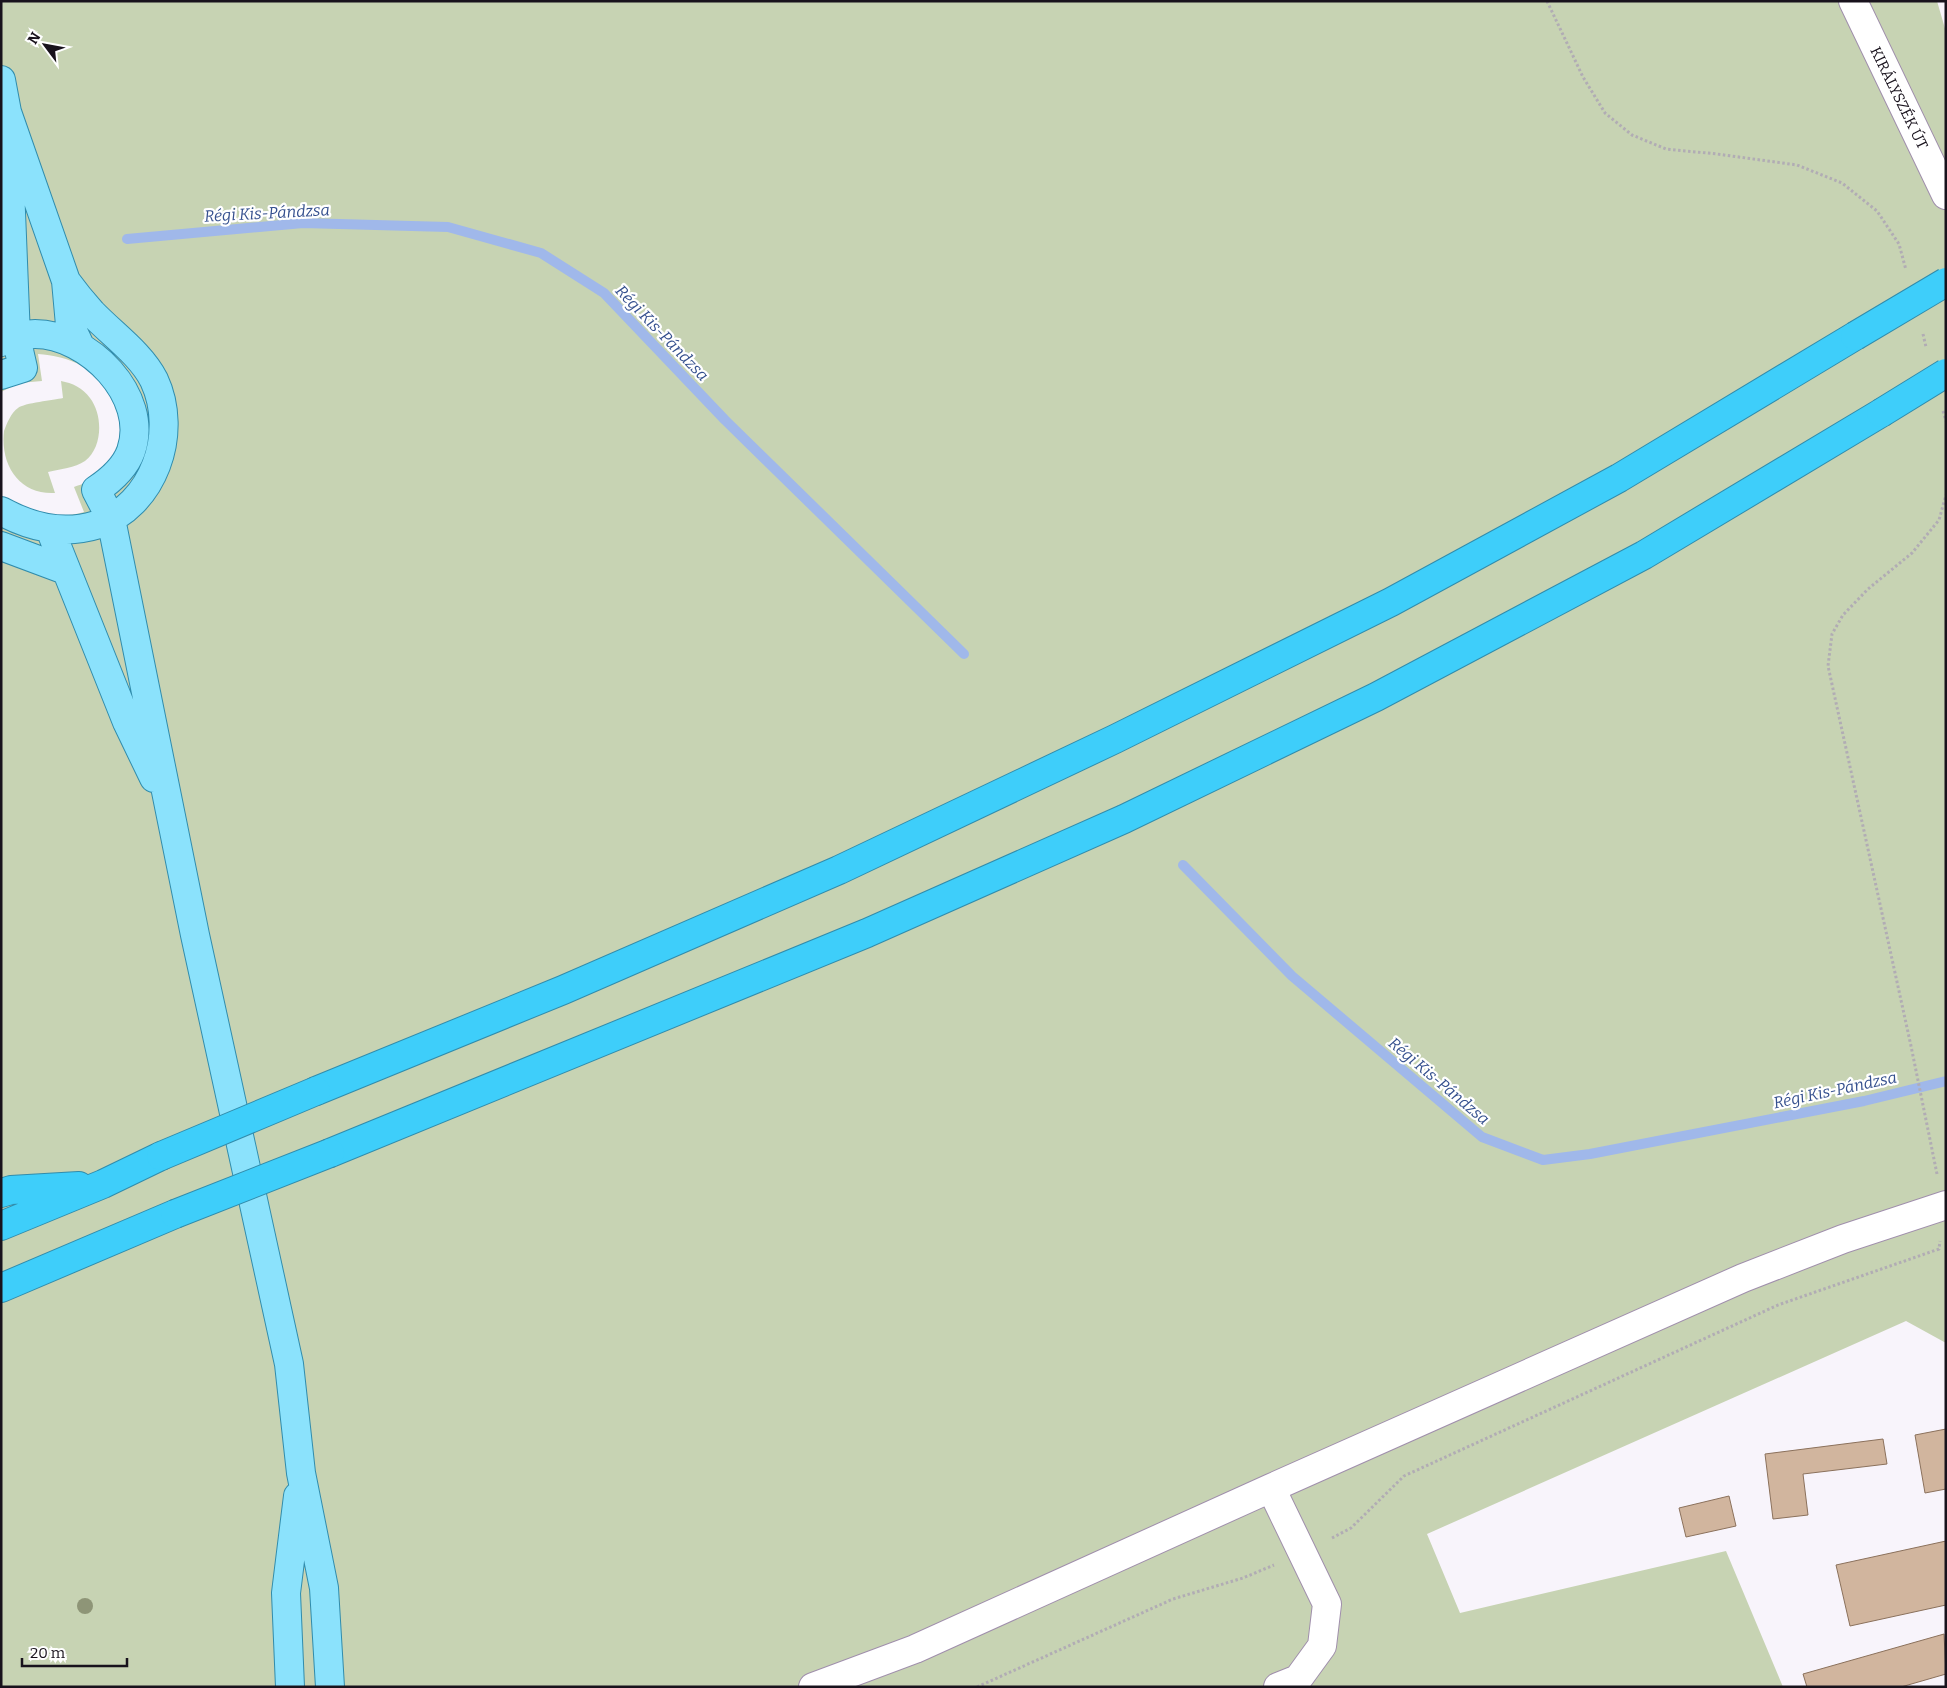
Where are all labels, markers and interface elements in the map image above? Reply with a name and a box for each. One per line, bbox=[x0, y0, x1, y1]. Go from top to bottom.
north arrow bbox=[20, 20, 70, 70]
text: N bbox=[24, 29, 45, 47]
street label: KIRÁLYSZÉK ÚT bbox=[1866, 44, 1932, 152]
water label: Régi Kis-Pándzsa bbox=[204, 200, 330, 226]
water label: Régi Kis-Pándzsa bbox=[611, 281, 713, 385]
water label: Régi Kis-Pándzsa bbox=[1385, 1033, 1493, 1129]
water label: Régi Kis-Pándzsa bbox=[1772, 1068, 1898, 1112]
scale bar bbox=[22, 1636, 128, 1668]
text: 20 m bbox=[30, 1644, 66, 1662]

